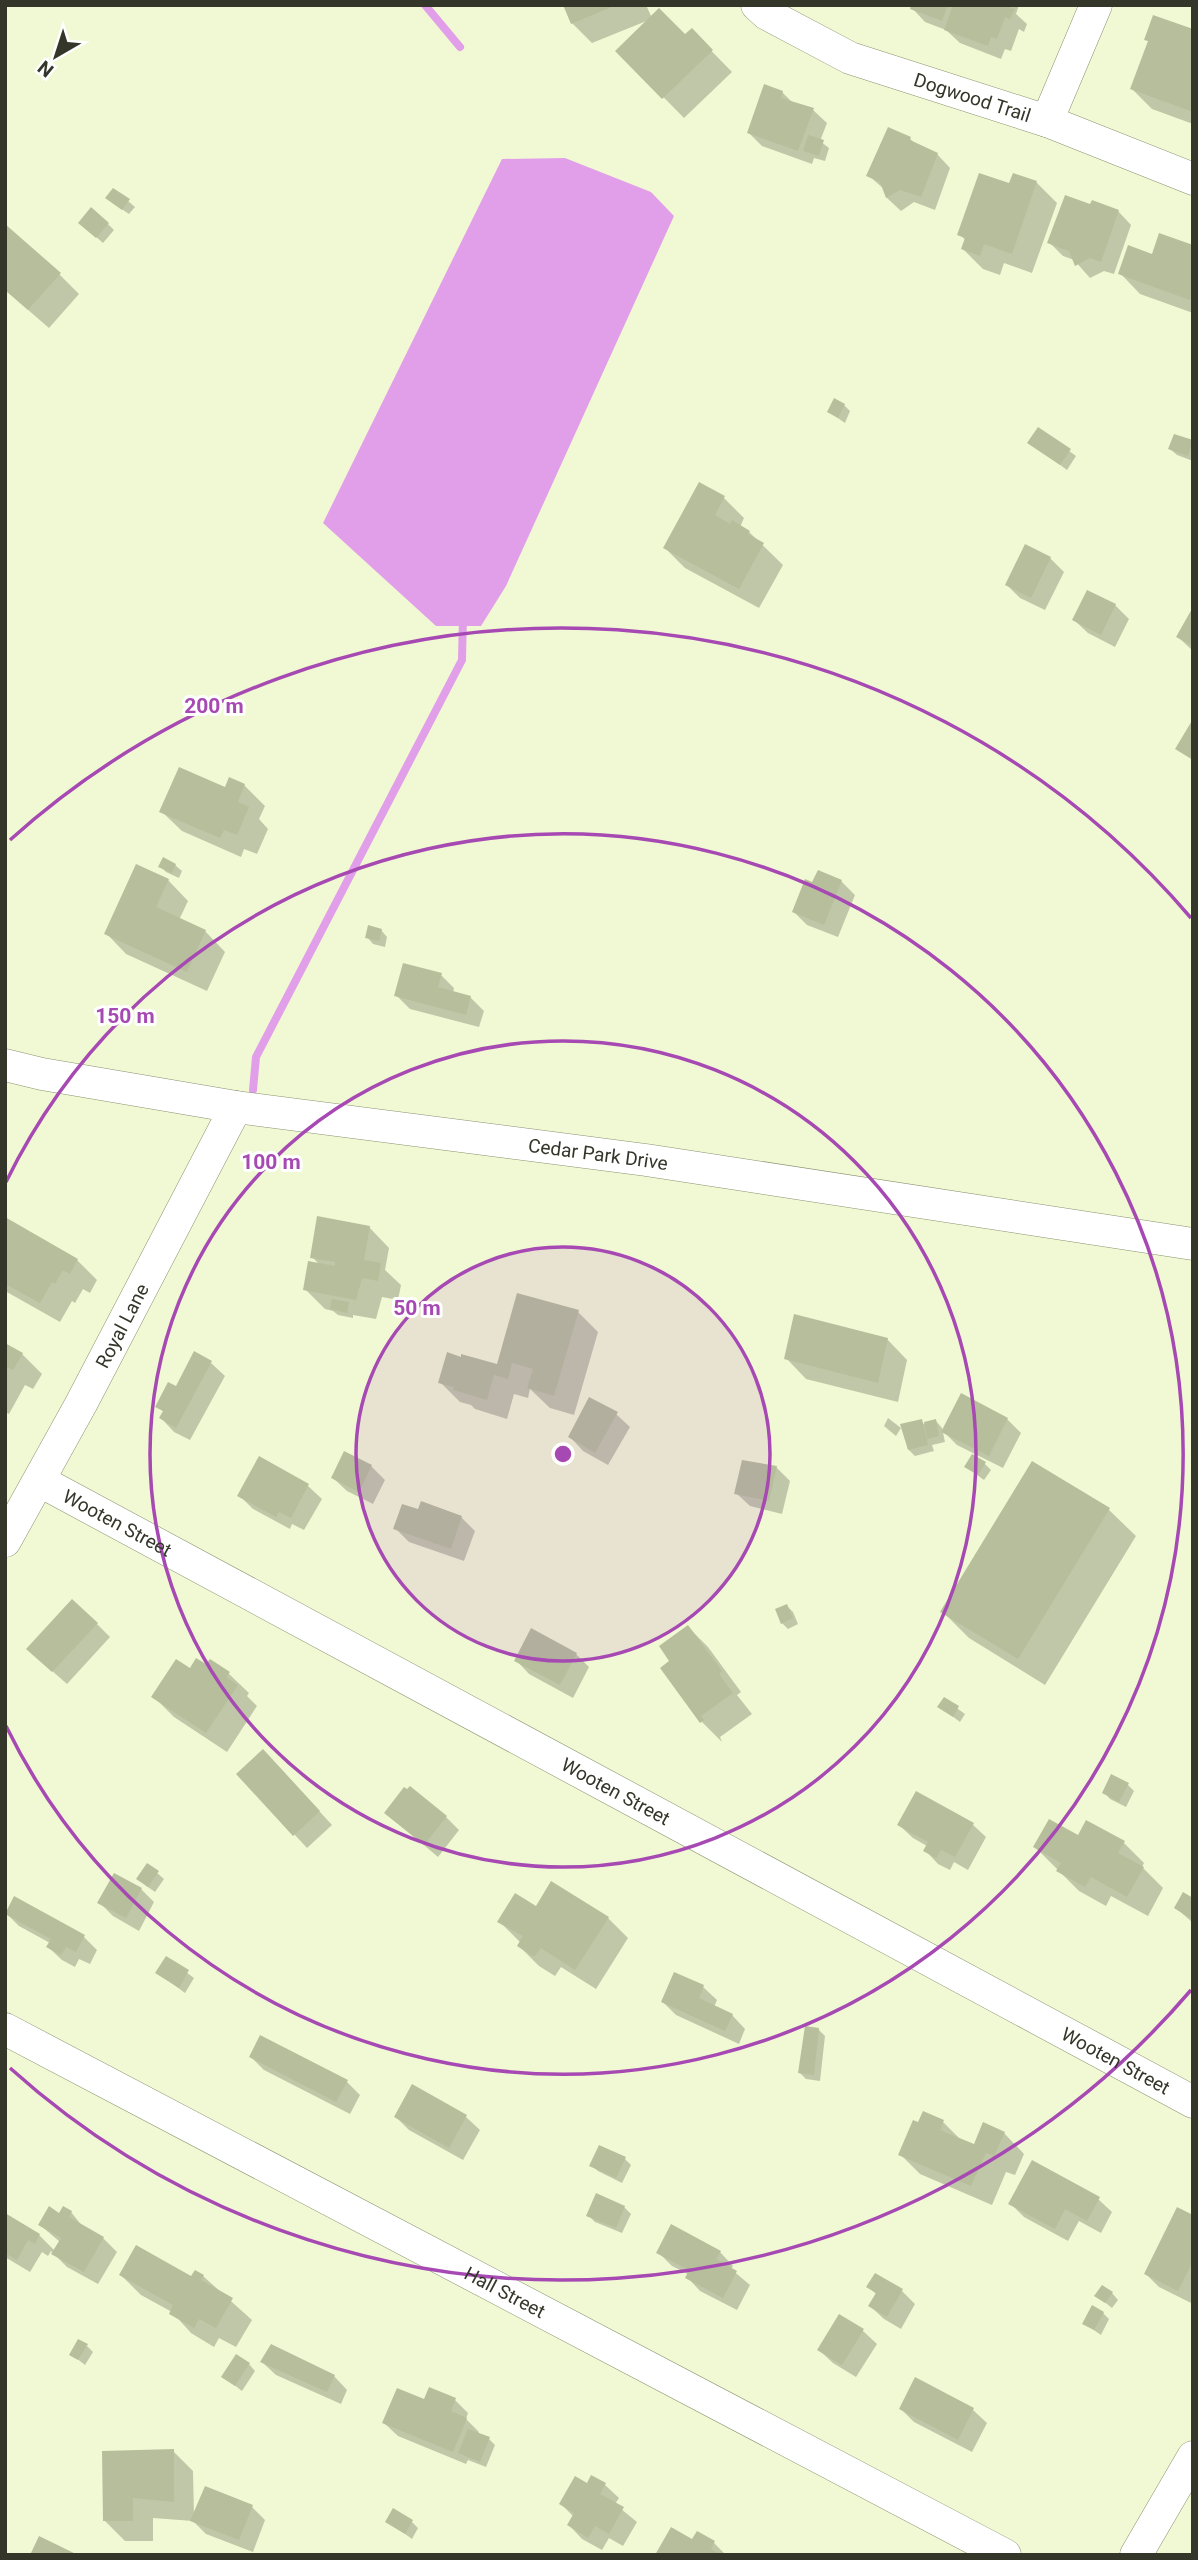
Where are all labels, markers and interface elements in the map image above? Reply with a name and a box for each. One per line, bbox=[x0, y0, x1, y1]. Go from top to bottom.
north arrow bbox=[21, 21, 91, 91]
text: N bbox=[33, 56, 58, 82]
street label: Dogwood Trail bbox=[911, 68, 1034, 127]
text: 200 m bbox=[184, 694, 244, 718]
text: 150 m bbox=[95, 1004, 155, 1028]
street label: Cedar Park Drive bbox=[527, 1133, 669, 1175]
text: 100 m bbox=[241, 1150, 301, 1174]
street label: Royal Lane bbox=[90, 1280, 153, 1372]
text: 50 m bbox=[393, 1296, 441, 1320]
centre of rings bbox=[551, 1442, 575, 1466]
street label: Wooten Street bbox=[59, 1484, 176, 1561]
street label: Wooten Street bbox=[558, 1753, 674, 1830]
street label: Wooten Street bbox=[1058, 2022, 1174, 2099]
street label: Hall Street bbox=[461, 2261, 549, 2323]

